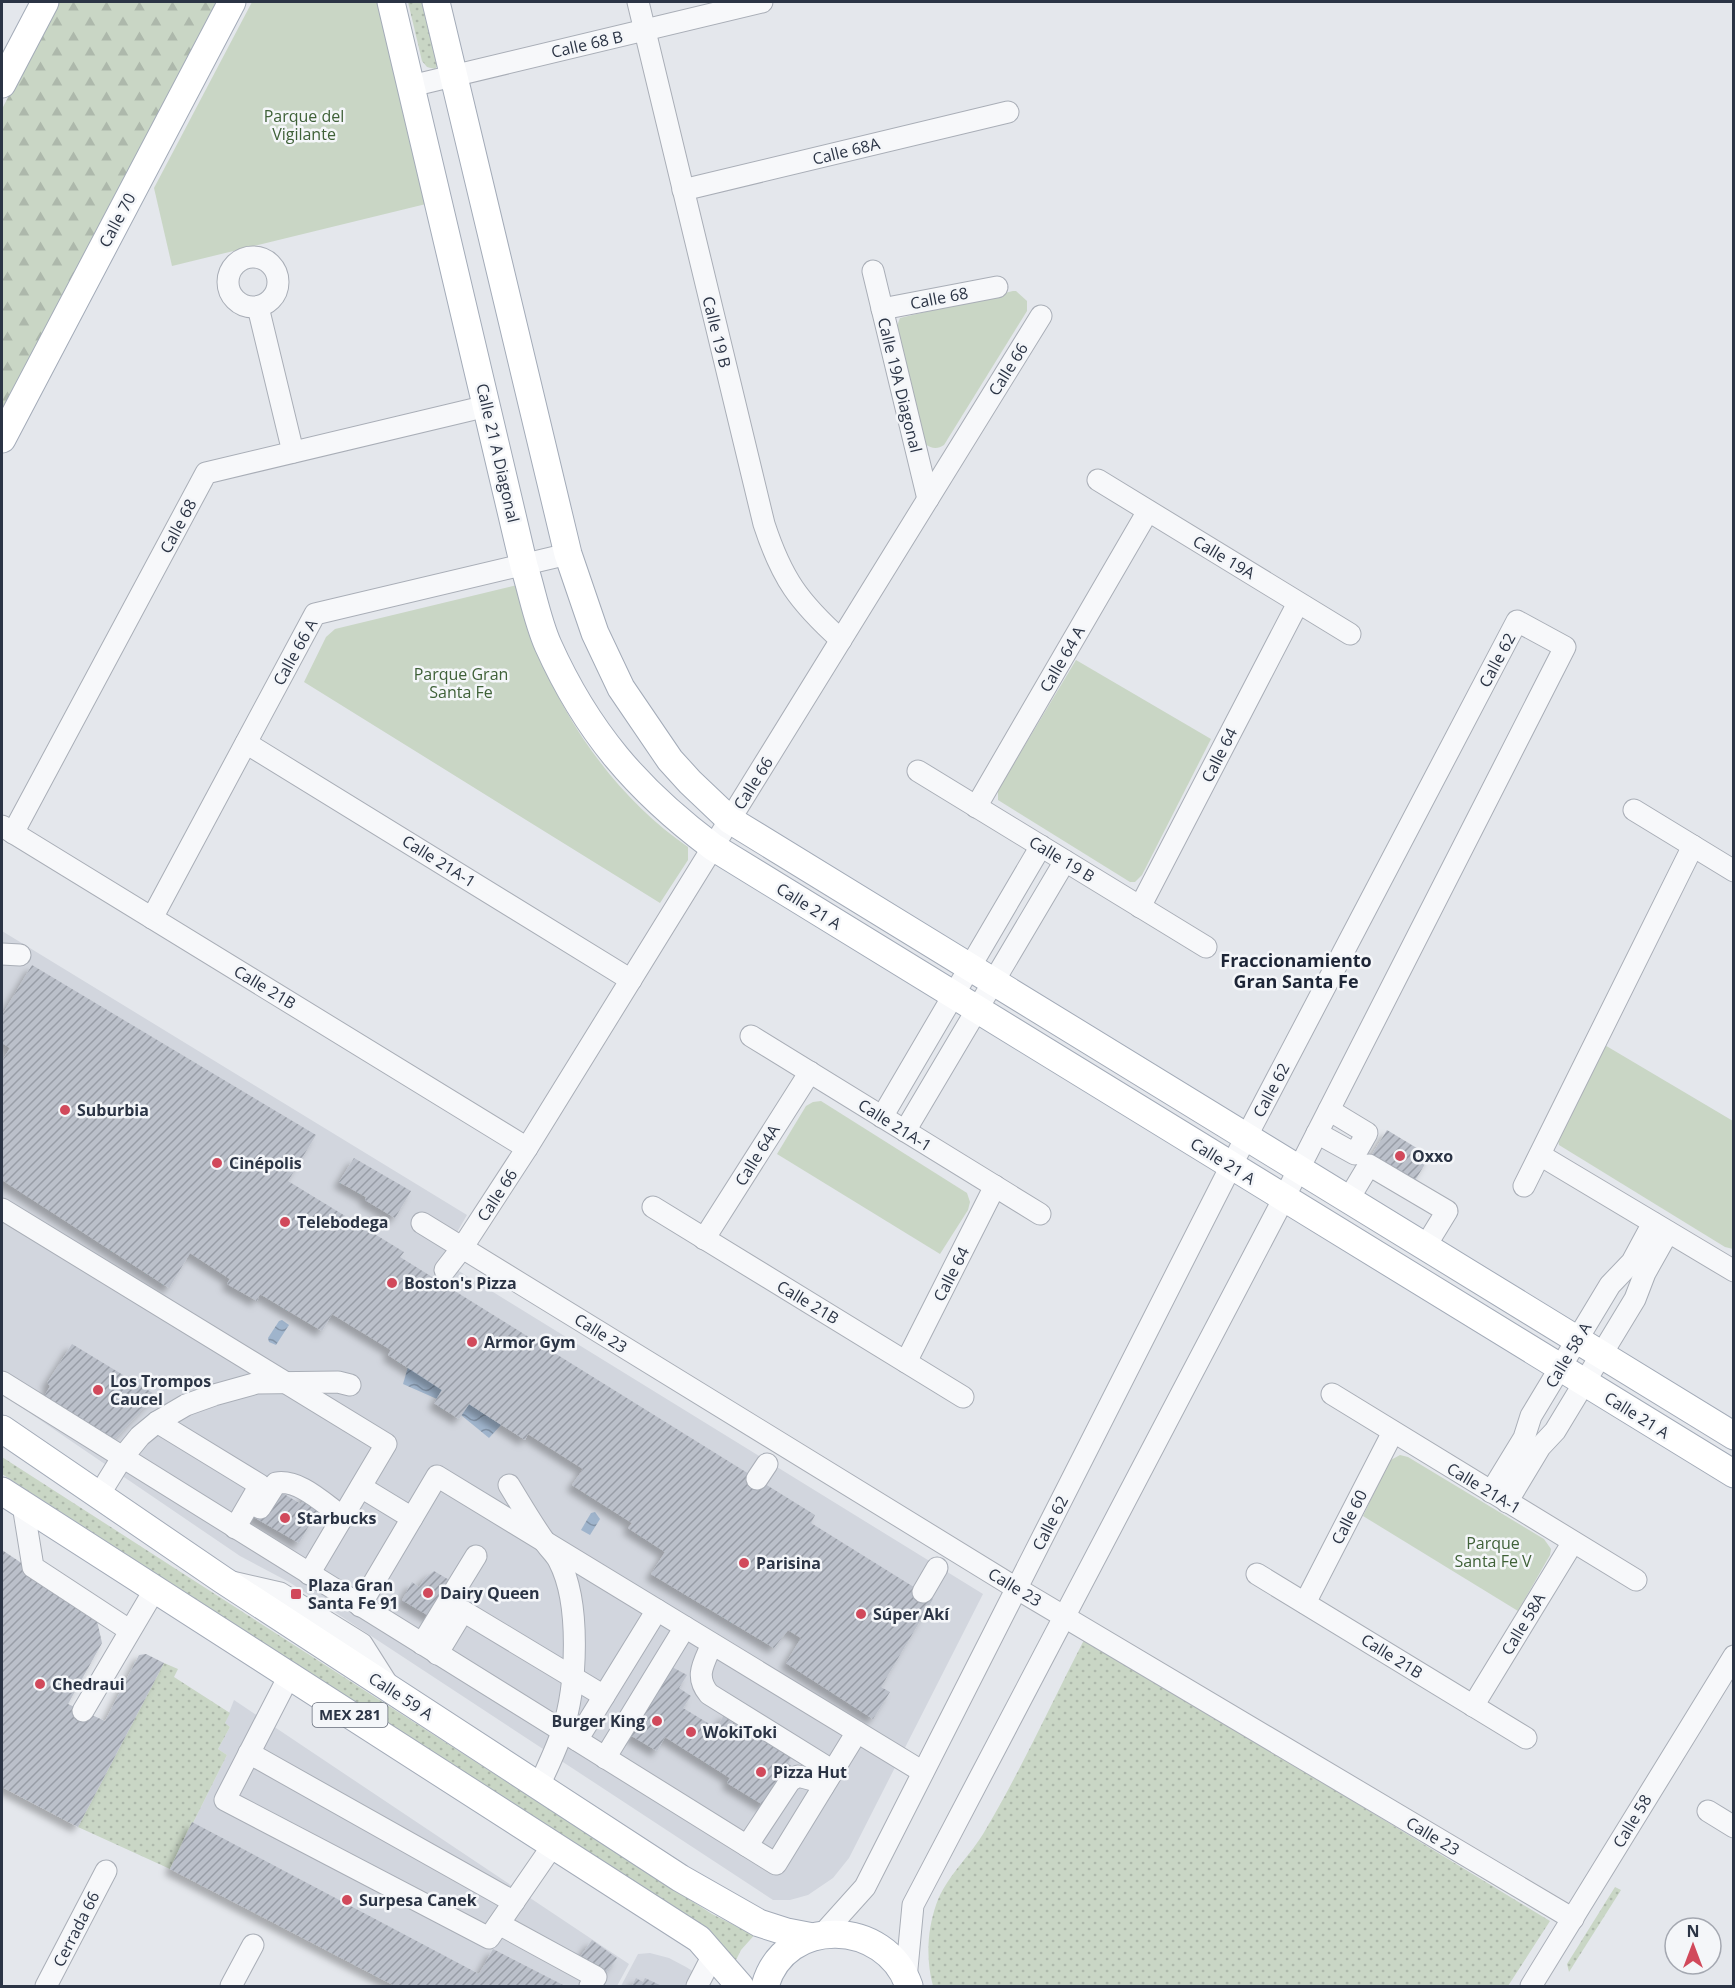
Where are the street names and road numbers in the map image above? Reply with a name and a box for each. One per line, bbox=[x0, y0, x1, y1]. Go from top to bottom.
street label: Calle 68 B bbox=[549, 25, 625, 63]
street label: Calle 68A bbox=[810, 132, 883, 170]
street label: Calle 70 bbox=[94, 189, 140, 251]
street label: Calle 68 bbox=[908, 282, 970, 314]
street label: Calle 19 B bbox=[697, 294, 737, 370]
street label: Calle 19A Diagonal bbox=[873, 315, 927, 455]
street label: Calle 66 bbox=[983, 338, 1033, 400]
street label: Calle 21 A Diagonal bbox=[471, 381, 525, 525]
street label: Calle 68 bbox=[155, 495, 201, 557]
street label: Calle 19A bbox=[1189, 530, 1260, 585]
street label: Calle 66 A bbox=[268, 614, 323, 689]
street label: Calle 64 A bbox=[1034, 621, 1090, 696]
street label: Calle 62 bbox=[1474, 629, 1520, 691]
street label: Calle 64 bbox=[1196, 724, 1242, 786]
street label: Calle 66 bbox=[728, 752, 778, 814]
street label: Calle 21A-1 bbox=[398, 830, 480, 892]
street label: Calle 19 B bbox=[1025, 831, 1099, 887]
street label: Calle 21 A bbox=[772, 877, 846, 935]
street label: Calle 21B bbox=[230, 960, 300, 1014]
street label: Calle 62 bbox=[1248, 1059, 1294, 1121]
street label: Calle 21A-1 bbox=[854, 1094, 936, 1156]
street label: Calle 64A bbox=[729, 1119, 785, 1190]
street label: Calle 21 A bbox=[1186, 1132, 1260, 1190]
street label: Calle 66 bbox=[472, 1164, 522, 1226]
street label: Calle 64 bbox=[928, 1243, 974, 1305]
street label: Calle 21B bbox=[773, 1275, 843, 1329]
street label: Calle 23 bbox=[570, 1308, 632, 1358]
street label: Calle 58 A bbox=[1540, 1317, 1597, 1392]
street label: Calle 21 A bbox=[1600, 1386, 1674, 1444]
street label: Calle 21A-1 bbox=[1443, 1457, 1525, 1519]
street label: Calle 60 bbox=[1326, 1486, 1372, 1548]
street label: Calle 62 bbox=[1027, 1492, 1073, 1554]
street label: Calle 23 bbox=[984, 1563, 1046, 1611]
street label: Calle 58A bbox=[1496, 1588, 1551, 1659]
street label: Calle 21B bbox=[1357, 1628, 1427, 1684]
street label: Calle 59 A bbox=[364, 1667, 438, 1726]
road number: MEX 281 bbox=[312, 1703, 388, 1727]
street label: Calle 58 bbox=[1608, 1790, 1656, 1852]
street label: Calle 23 bbox=[1402, 1812, 1464, 1860]
street label: Cerrada 66 bbox=[48, 1887, 104, 1971]

